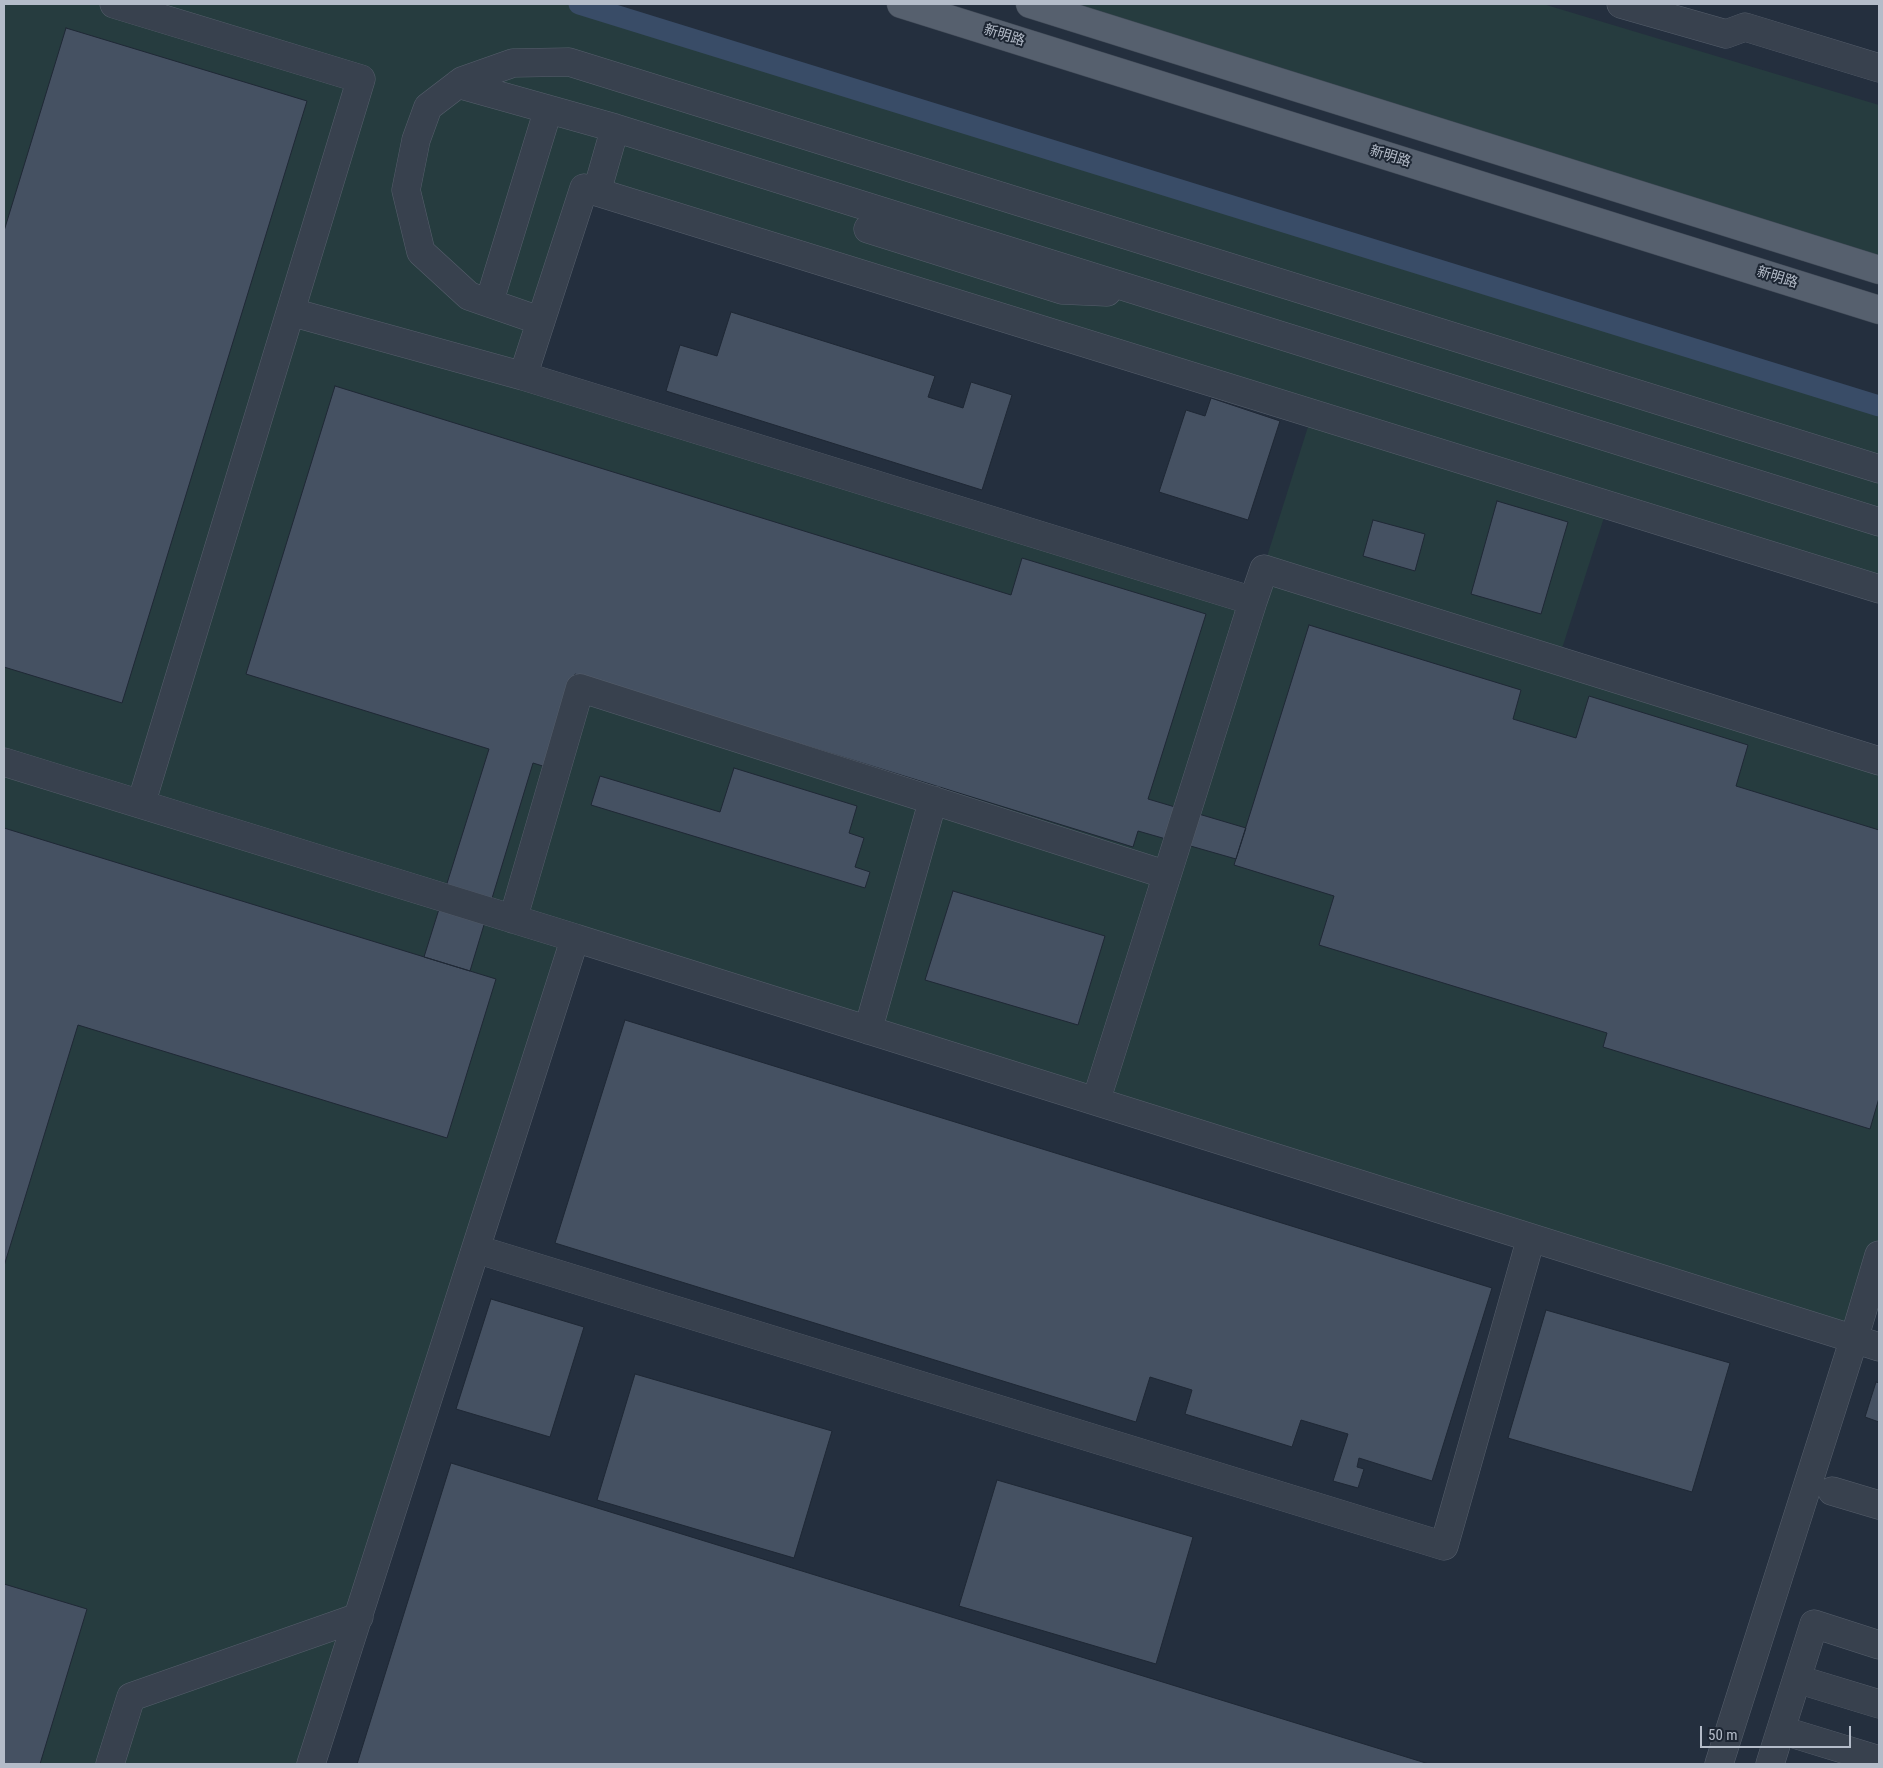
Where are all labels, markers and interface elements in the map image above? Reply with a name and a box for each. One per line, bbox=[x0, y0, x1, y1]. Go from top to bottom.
street label: 新明路 bbox=[981, 22, 1027, 50]
street label: 新明路 bbox=[1367, 143, 1413, 171]
street label: 新明路 bbox=[1754, 264, 1800, 292]
scale bar bbox=[1703, 1716, 1854, 1748]
text: 50 m bbox=[1708, 1726, 1738, 1744]

